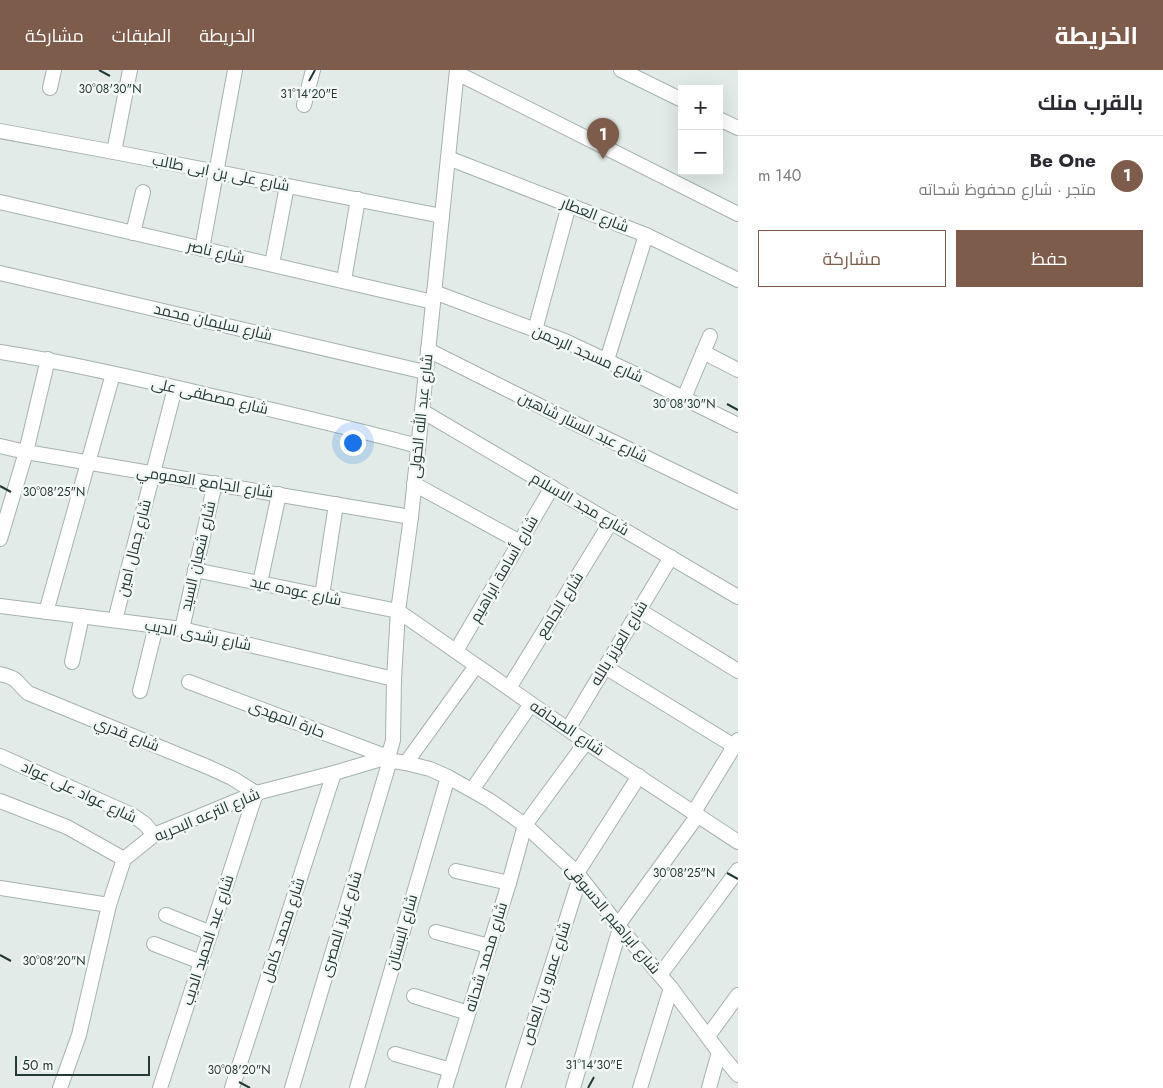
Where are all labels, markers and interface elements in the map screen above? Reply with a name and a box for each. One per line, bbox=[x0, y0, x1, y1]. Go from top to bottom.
text: الخريطة bbox=[1055, 18, 1138, 53]
text: مشاركة bbox=[25, 23, 84, 49]
text: الطبقات bbox=[112, 23, 171, 49]
text: الخريطة bbox=[199, 23, 256, 49]
text: 30°08'30"N bbox=[79, 80, 141, 98]
text: 31°14'20"E bbox=[280, 85, 338, 103]
map controls bbox=[678, 85, 723, 175]
button: + bbox=[678, 85, 723, 130]
text: بالقرب منك bbox=[1038, 88, 1143, 118]
pin: 1 bbox=[587, 118, 619, 159]
button: − bbox=[678, 130, 723, 175]
text: Be One bbox=[1029, 147, 1096, 174]
street label: شارع على بن ابى طالب bbox=[150, 149, 292, 197]
text: 140 m bbox=[758, 164, 801, 187]
text: 1 bbox=[1123, 164, 1131, 187]
text: متجر · شارع محفوظ شحاته bbox=[919, 178, 1096, 201]
street label: شارع العطار bbox=[557, 192, 632, 238]
button: مشاركة bbox=[758, 230, 946, 287]
button: حفظ bbox=[956, 230, 1143, 287]
street label: شارع ناصر bbox=[184, 235, 247, 269]
street label: شارع سليمان محمد bbox=[152, 298, 274, 346]
street label: شارع مسجد الرحمن bbox=[529, 320, 647, 388]
street label: شارع عبد الله الخولى bbox=[404, 353, 438, 479]
street label: شارع مصطفى على bbox=[149, 372, 271, 420]
street label: شارع عبد الستار شاهين bbox=[515, 386, 651, 468]
text: 30°08'30"N bbox=[653, 395, 715, 413]
your location bbox=[340, 430, 366, 456]
street label: شارع الجامع العمومي bbox=[135, 460, 275, 505]
street label: شارع مجد الاسلام bbox=[527, 467, 633, 541]
text: 30°08'25"N bbox=[23, 483, 85, 501]
street label: شارع جمال امين bbox=[111, 497, 157, 599]
street label: شارع شعبان السيد bbox=[175, 499, 221, 613]
street label: شارع أسامة ابراهيم bbox=[464, 512, 544, 626]
street label: شارع الجامع bbox=[531, 568, 589, 642]
street label: شارع عوده عيد bbox=[248, 571, 344, 611]
street label: شارع العزيز بالله bbox=[585, 596, 653, 690]
street label: شارع رشدى الديب bbox=[143, 614, 253, 656]
street label: حارة المهدى bbox=[246, 694, 328, 744]
street label: شارع الصحافه bbox=[525, 695, 609, 761]
street label: شارع قدري bbox=[91, 711, 163, 758]
street label: شارع عواد على عواد bbox=[18, 756, 140, 828]
street label: شارع الترعه البحريه bbox=[151, 783, 263, 847]
street label: شارع ابراهيم الدسوقى bbox=[560, 859, 666, 979]
text: 30°08'25"N bbox=[653, 864, 715, 882]
street label: شارع عزيز المصرى bbox=[314, 868, 368, 980]
street label: شارع عبد الحميد الديب bbox=[177, 872, 239, 1008]
street label: شارع محمد كامل bbox=[256, 875, 310, 985]
street label: شارع البستان bbox=[381, 892, 423, 972]
street label: شارع محمد شحاته bbox=[459, 900, 513, 1014]
street label: شارع عمرو بن العاص bbox=[516, 918, 576, 1048]
text: 30°08'20"N bbox=[22, 952, 86, 970]
scale bar bbox=[15, 1053, 150, 1076]
text: 50 m bbox=[22, 1055, 53, 1075]
text: 31°14'30"E bbox=[565, 1056, 623, 1074]
text: 30°08'20"N bbox=[207, 1061, 271, 1079]

